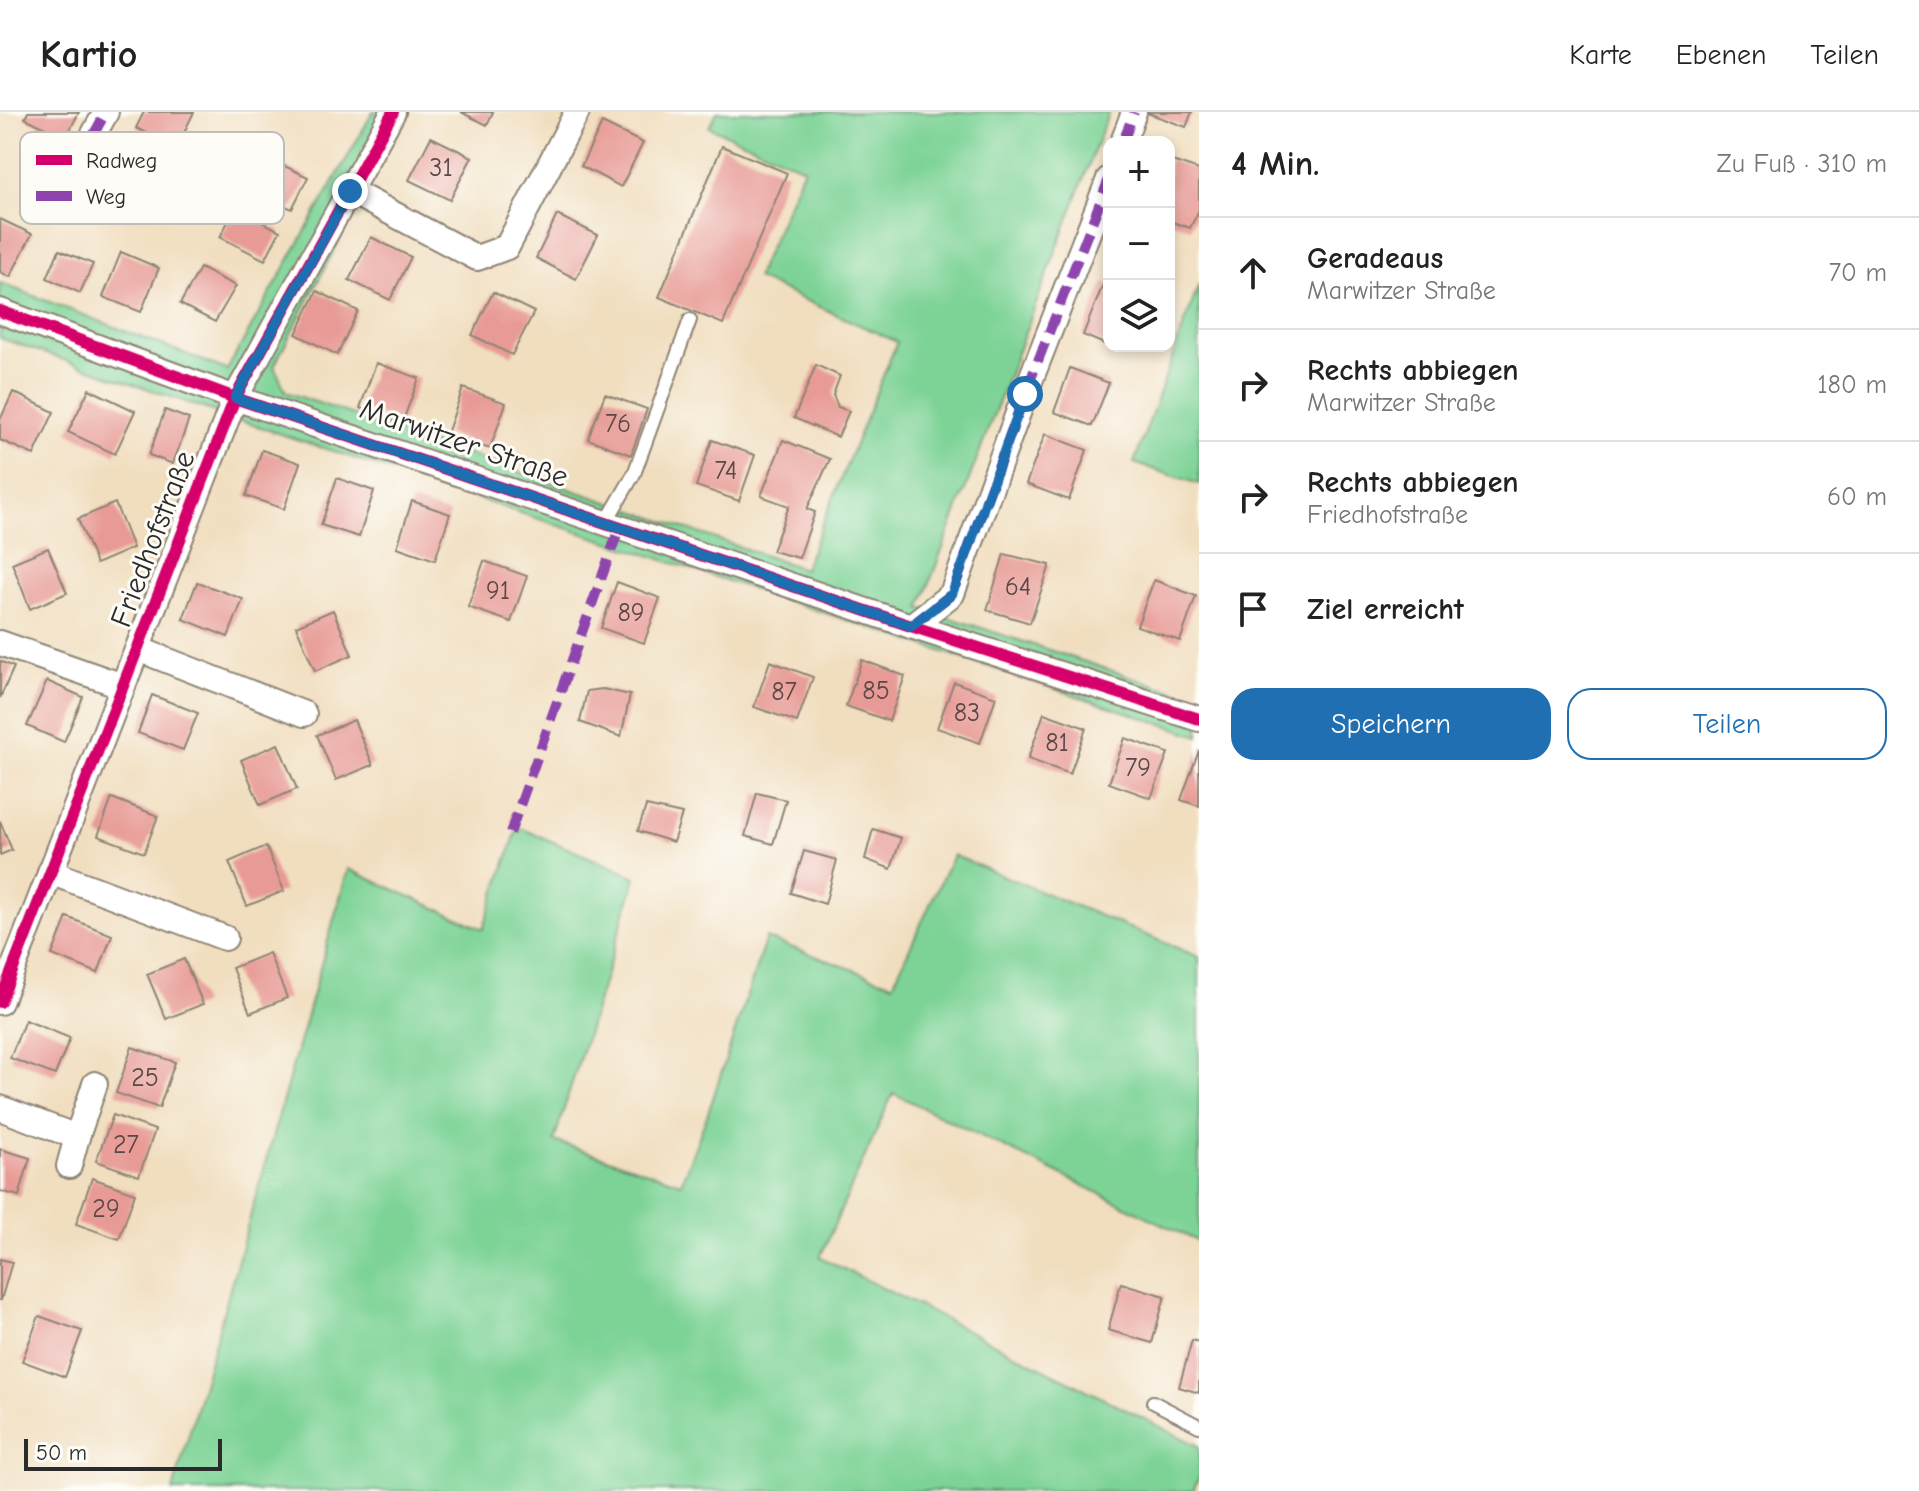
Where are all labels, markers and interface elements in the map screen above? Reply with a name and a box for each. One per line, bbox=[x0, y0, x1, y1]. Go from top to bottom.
text: Kartio bbox=[40, 33, 137, 77]
text: Karte bbox=[1569, 39, 1632, 71]
text: Ebenen bbox=[1676, 39, 1767, 71]
text: Teilen bbox=[1811, 39, 1879, 71]
legend bbox=[20, 132, 284, 224]
map controls bbox=[1103, 136, 1175, 352]
button: + bbox=[1103, 136, 1175, 208]
text: 4 Min. bbox=[1231, 144, 1319, 184]
text: Radweg bbox=[86, 148, 157, 174]
text: Zu Fuß · 310 m bbox=[1717, 149, 1887, 179]
house number: 31 bbox=[429, 153, 453, 183]
route end bbox=[332, 173, 368, 209]
text: Weg bbox=[86, 184, 126, 210]
button: − bbox=[1103, 208, 1175, 280]
text: Geradeaus bbox=[1307, 241, 1443, 276]
icon: ahead bbox=[1231, 251, 1275, 295]
text: 70 m bbox=[1829, 258, 1887, 288]
text: Marwitzer Straße bbox=[1307, 276, 1496, 306]
button: layers bbox=[1103, 280, 1175, 352]
text: Rechts abbiegen bbox=[1307, 353, 1519, 388]
icon: right bbox=[1231, 363, 1275, 407]
text: 180 m bbox=[1817, 370, 1887, 400]
route start bbox=[1007, 376, 1043, 412]
text: Marwitzer Straße bbox=[1307, 388, 1496, 418]
street label: Marwitzer Straße bbox=[355, 391, 573, 495]
house number: 76 bbox=[605, 409, 631, 439]
street label: Friedhofstraße bbox=[103, 446, 203, 632]
house number: 74 bbox=[715, 456, 737, 486]
text: Rechts abbiegen bbox=[1307, 465, 1519, 500]
icon: right bbox=[1231, 475, 1275, 519]
text: 60 m bbox=[1827, 482, 1887, 512]
text: Friedhofstraße bbox=[1307, 500, 1468, 530]
house number: 64 bbox=[1005, 572, 1031, 602]
house number: 91 bbox=[486, 576, 510, 606]
icon: arrive bbox=[1231, 587, 1275, 631]
text: Ziel erreicht bbox=[1307, 592, 1464, 627]
house number: 89 bbox=[617, 598, 645, 628]
house number: 85 bbox=[862, 676, 890, 706]
house number: 87 bbox=[771, 677, 797, 707]
button: Speichern bbox=[1231, 688, 1551, 760]
button: Teilen bbox=[1567, 688, 1887, 760]
house number: 83 bbox=[954, 698, 980, 728]
house number: 81 bbox=[1045, 728, 1069, 758]
house number: 79 bbox=[1125, 753, 1151, 783]
house number: 25 bbox=[131, 1063, 159, 1093]
house number: 27 bbox=[113, 1130, 139, 1160]
house number: 29 bbox=[92, 1194, 120, 1224]
scale bar bbox=[24, 1435, 222, 1471]
text: 50 m bbox=[36, 1440, 87, 1466]

